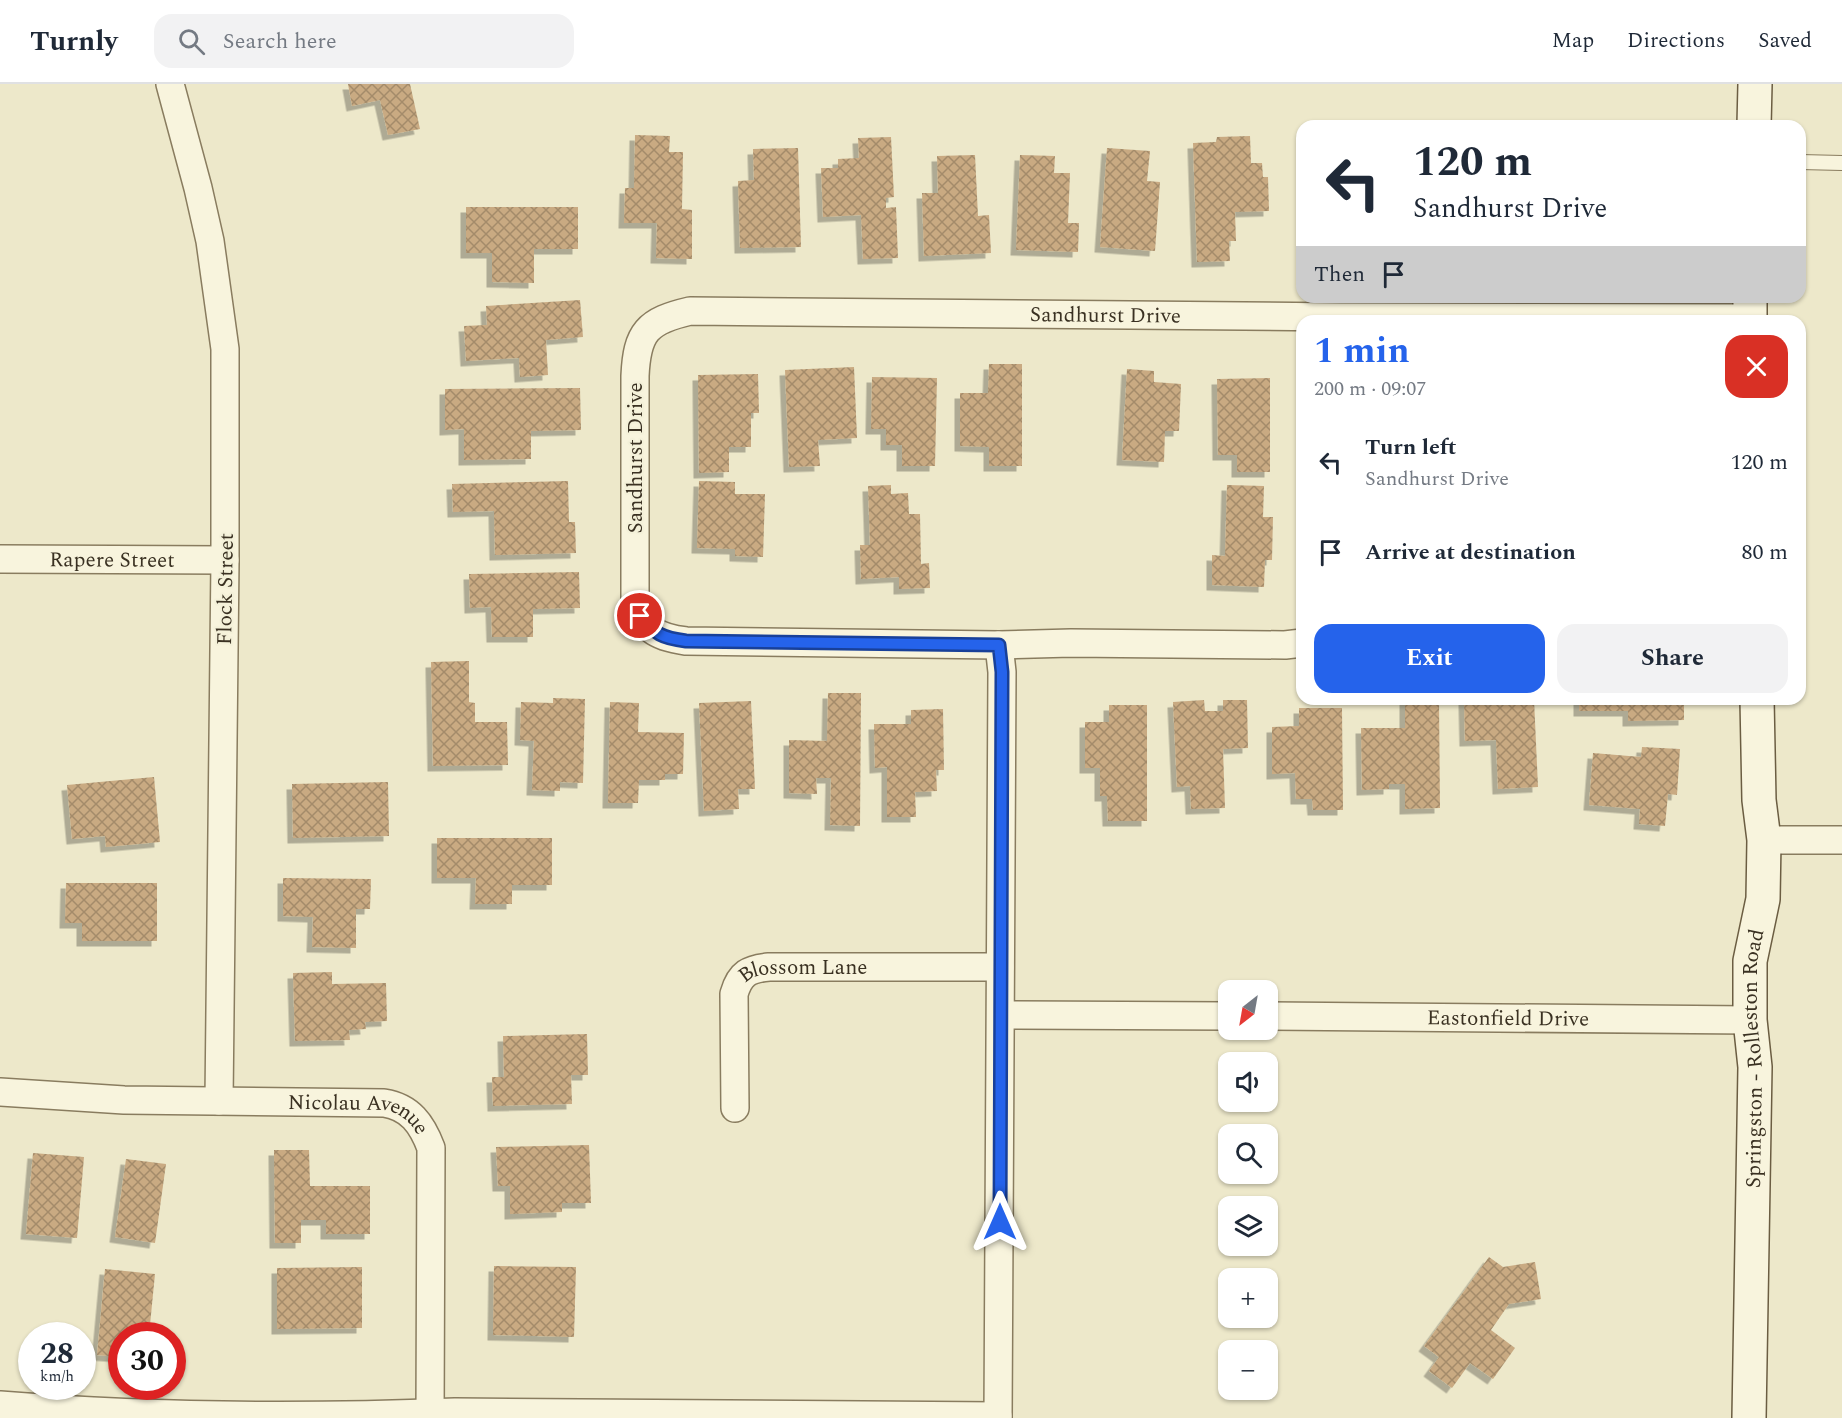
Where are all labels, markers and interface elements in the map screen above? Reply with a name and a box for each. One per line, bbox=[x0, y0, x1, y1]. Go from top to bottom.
search box bbox=[154, 14, 574, 68]
text: Turnly bbox=[30, 20, 118, 63]
icon: search bbox=[175, 25, 208, 58]
text: Search here bbox=[223, 25, 337, 58]
text: Map bbox=[1552, 25, 1594, 57]
text: Directions bbox=[1627, 25, 1725, 57]
text: Saved bbox=[1758, 25, 1812, 57]
text: 120 m bbox=[1413, 131, 1532, 194]
icon: left bbox=[1314, 144, 1392, 222]
text: Sandhurst Drive bbox=[1413, 188, 1607, 230]
text: Then bbox=[1314, 258, 1365, 291]
icon: arrive bbox=[1377, 258, 1410, 291]
street label: Sandhurst Drive bbox=[1030, 299, 1181, 333]
text: 1 min bbox=[1314, 324, 1410, 379]
button: close bbox=[1725, 335, 1788, 398]
text: 200 m · 09:07 bbox=[1314, 374, 1426, 404]
street label: Sandhurst Drive bbox=[620, 382, 652, 534]
text: Turn left bbox=[1365, 431, 1457, 464]
icon: left bbox=[1314, 446, 1347, 479]
text: 120 m bbox=[1731, 446, 1788, 479]
text: Sandhurst Drive bbox=[1365, 464, 1509, 494]
street label: Flock Street bbox=[209, 533, 243, 645]
icon: arrive bbox=[1314, 536, 1347, 569]
text: Arrive at destination bbox=[1365, 536, 1576, 569]
text: 80 m bbox=[1742, 536, 1788, 569]
street label: Rapere Street bbox=[49, 544, 175, 577]
pin bbox=[614, 590, 665, 641]
icon: arrive bbox=[623, 599, 656, 632]
button: Exit bbox=[1314, 624, 1545, 693]
button: Share bbox=[1557, 624, 1788, 693]
street label: Springston - Rolleston Road bbox=[1735, 926, 1773, 1188]
street label: Blossom Lane bbox=[731, 952, 868, 991]
north arrow bbox=[1218, 980, 1278, 1040]
map controls bbox=[1218, 980, 1278, 1400]
street label: Eastonfield Drive bbox=[1427, 1002, 1589, 1036]
button: sound bbox=[1218, 1052, 1278, 1112]
street label: Nicolau Avenue bbox=[288, 1087, 437, 1141]
button: search bbox=[1218, 1124, 1278, 1184]
position arrow bbox=[968, 1190, 1032, 1254]
button: layers bbox=[1218, 1196, 1278, 1256]
button: + bbox=[1218, 1268, 1278, 1328]
speed limit sign: 30 bbox=[108, 1322, 186, 1400]
text: 28 bbox=[40, 1331, 74, 1377]
button: − bbox=[1218, 1340, 1278, 1400]
text: km/h bbox=[40, 1365, 74, 1388]

